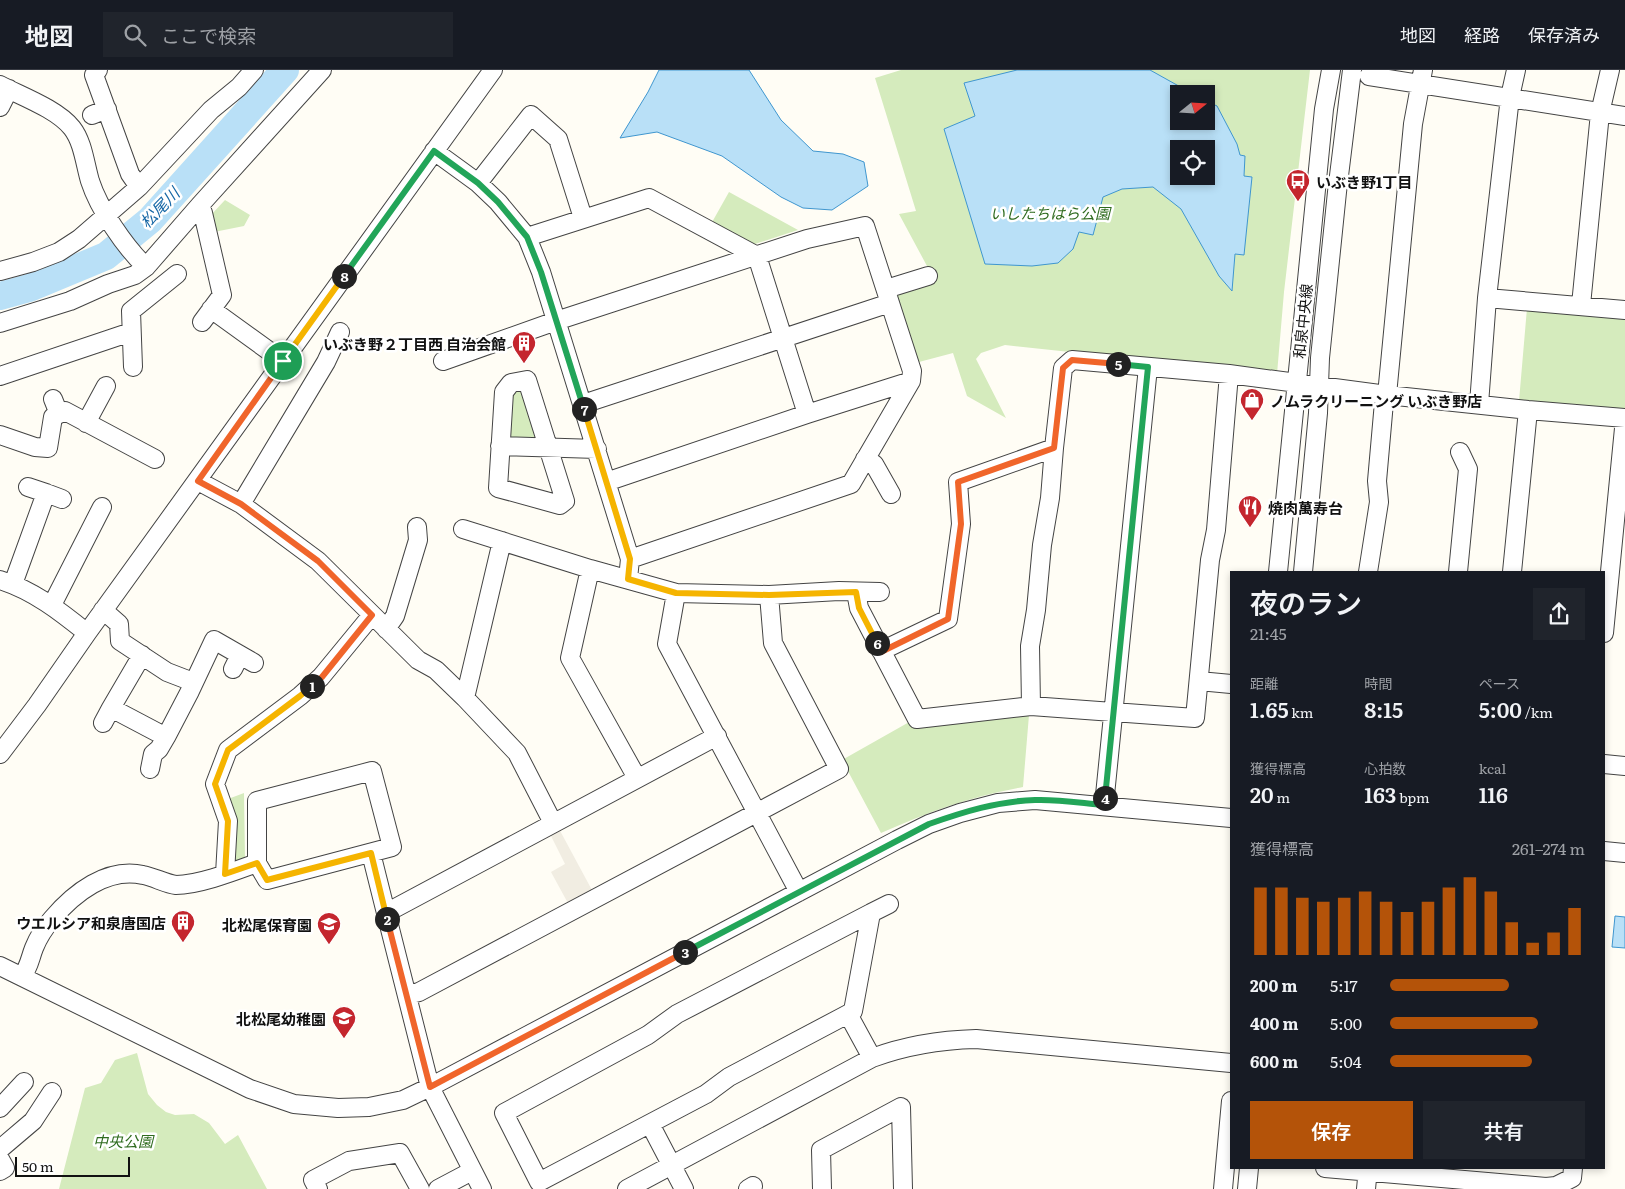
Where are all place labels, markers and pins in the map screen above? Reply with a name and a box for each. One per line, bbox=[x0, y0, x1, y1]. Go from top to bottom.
bus stop icon: いぶき野1丁目 bbox=[1285, 168, 1311, 202]
place label: いぶき野1丁目 bbox=[1316, 170, 1412, 193]
pin: 8 bbox=[332, 264, 356, 288]
building icon: いぶき野２丁目西 自治会館 bbox=[511, 330, 537, 364]
place label: いぶき野２丁目西 自治会館 bbox=[323, 332, 506, 355]
pin bbox=[262, 340, 304, 382]
pin: 5 bbox=[1106, 352, 1130, 376]
shop icon: ノムラクリーニング いぶき野店 bbox=[1239, 387, 1265, 421]
place label: ノムラクリーニング いぶき野店 bbox=[1270, 389, 1482, 412]
pin: 7 bbox=[572, 396, 596, 422]
restaurant icon: 焼肉萬寿台 bbox=[1237, 494, 1263, 528]
place label: 焼肉萬寿台 bbox=[1268, 496, 1343, 519]
pin: 6 bbox=[864, 630, 890, 656]
pin: 1 bbox=[300, 674, 324, 698]
pin: 4 bbox=[1092, 786, 1118, 810]
pin: 2 bbox=[374, 906, 400, 932]
building icon: ウエルシア和泉唐国店 bbox=[170, 909, 196, 943]
place label: ウエルシア和泉唐国店 bbox=[16, 911, 166, 934]
school or university icon: 北松尾保育園 bbox=[316, 911, 342, 945]
place label: 北松尾保育園 bbox=[222, 913, 312, 936]
pin: 3 bbox=[672, 940, 698, 964]
school or university icon: 北松尾幼稚園 bbox=[331, 1005, 357, 1039]
place label: 北松尾幼稚園 bbox=[236, 1007, 326, 1030]

